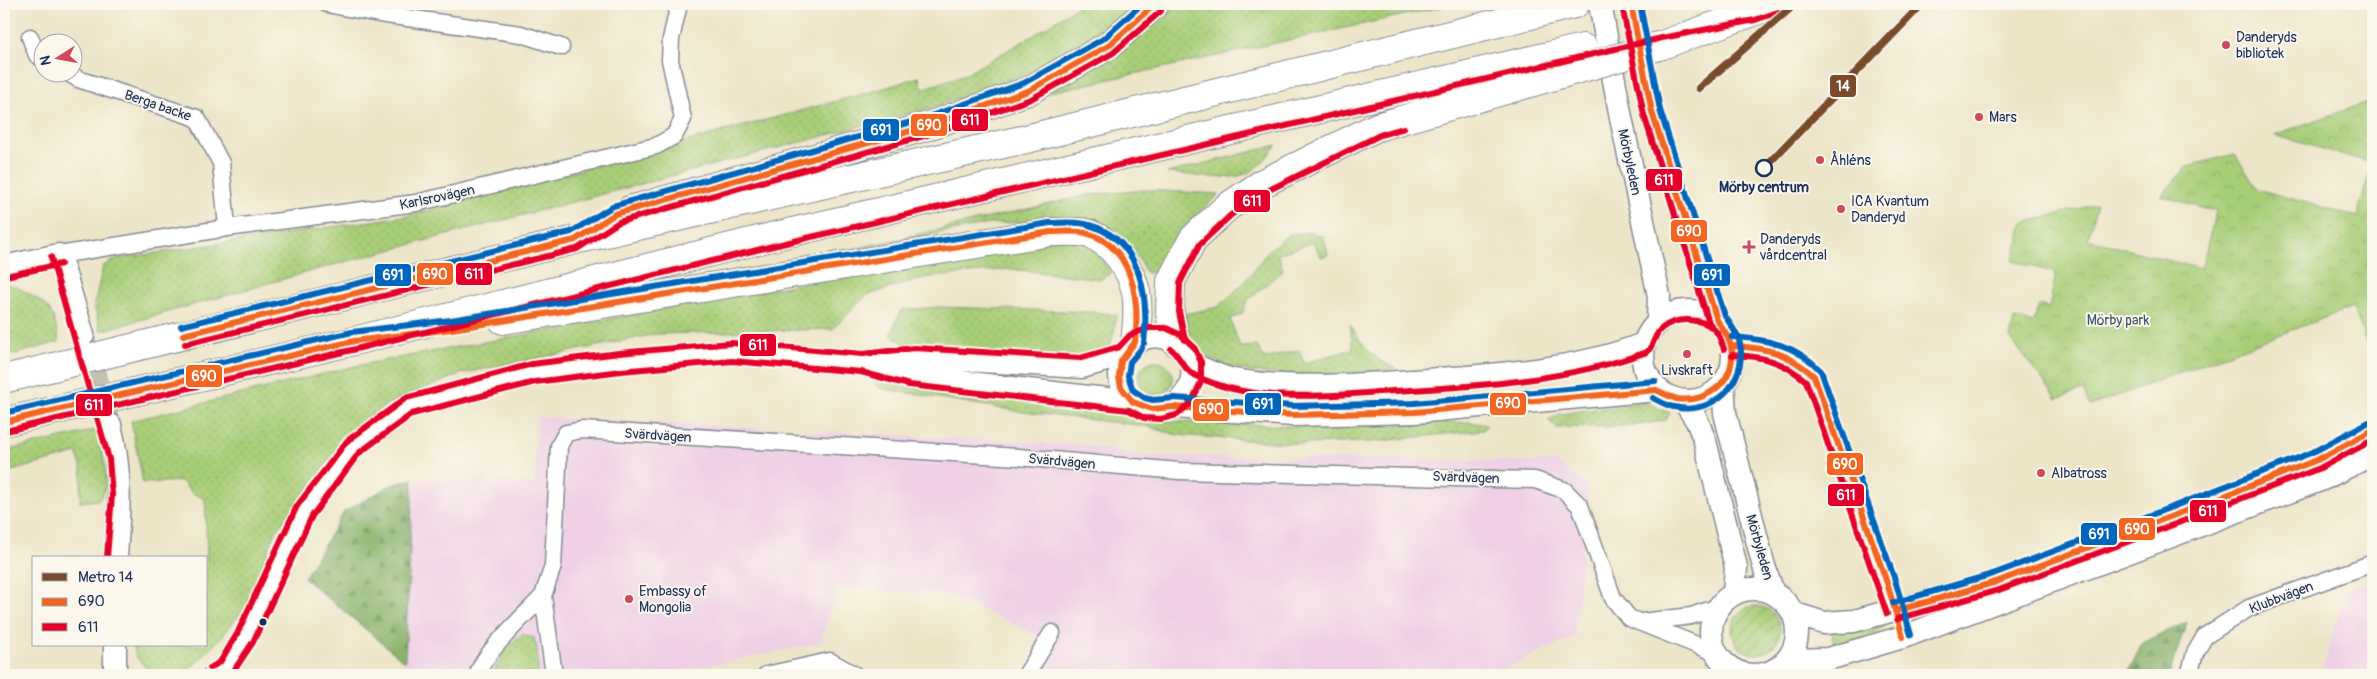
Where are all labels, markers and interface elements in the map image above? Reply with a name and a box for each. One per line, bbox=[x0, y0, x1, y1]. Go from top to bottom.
place label: Danderyds bibliotek bbox=[2236, 29, 2298, 62]
north arrow bbox=[32, 32, 82, 82]
marker: Danderyds bibliotek bbox=[2220, 39, 2232, 51]
text: N bbox=[36, 54, 55, 67]
line badge: 14 bbox=[1829, 74, 1857, 98]
text: 14 bbox=[1836, 78, 1851, 95]
street label: Berga backe bbox=[122, 86, 194, 125]
line badge: 611 bbox=[951, 108, 989, 132]
place label: Mars bbox=[1989, 109, 2018, 126]
marker: Mars bbox=[1973, 111, 1985, 123]
text: 611 bbox=[960, 112, 980, 129]
line badge: 690 bbox=[910, 113, 948, 137]
text: 690 bbox=[917, 117, 942, 134]
line badge: 691 bbox=[862, 118, 900, 142]
text: 691 bbox=[871, 122, 891, 139]
street label: Mörbyleden bbox=[1614, 127, 1645, 197]
place label: Åhléns bbox=[1830, 150, 1871, 169]
marker: Åhléns bbox=[1814, 154, 1826, 166]
marker: Mörby centrum bbox=[1755, 159, 1773, 177]
line badge: 611 bbox=[1645, 168, 1683, 192]
text: 611 bbox=[1654, 172, 1674, 189]
place label: Mörby centrum bbox=[1719, 179, 1809, 196]
street label: Karlsrovägen bbox=[398, 181, 476, 214]
line badge: 611 bbox=[1233, 189, 1271, 213]
text: 611 bbox=[1242, 193, 1262, 210]
place label: ICA Kvantum Danderyd bbox=[1851, 193, 1929, 226]
marker: ICA Kvantum Danderyd bbox=[1835, 203, 1847, 215]
line badge: 690 bbox=[1670, 219, 1708, 243]
text: 690 bbox=[1677, 223, 1702, 240]
place label: Danderyds vårdcentral bbox=[1759, 231, 1827, 264]
marker: Danderyds vårdcentral bbox=[1742, 240, 1756, 254]
line badge: 690 bbox=[416, 262, 454, 286]
line badge: 611 bbox=[455, 262, 493, 286]
line badge: 691 bbox=[374, 263, 412, 287]
line badge: 691 bbox=[1693, 263, 1731, 287]
text: 690 bbox=[423, 266, 448, 283]
text: 611 bbox=[464, 266, 484, 283]
text: 691 bbox=[383, 267, 403, 284]
text: 691 bbox=[1702, 267, 1722, 284]
park label: Mörby park bbox=[2087, 312, 2149, 329]
line badge: 611 bbox=[739, 333, 777, 357]
text: 611 bbox=[748, 337, 768, 354]
marker: Livskraft bbox=[1681, 348, 1693, 360]
place label: Livskraft bbox=[1661, 362, 1713, 379]
line badge: 690 bbox=[185, 364, 223, 388]
text: 690 bbox=[192, 368, 217, 385]
line badge: 691 bbox=[1244, 392, 1282, 416]
line badge: 690 bbox=[1489, 392, 1527, 416]
line badge: 611 bbox=[75, 393, 113, 417]
text: 690 bbox=[1496, 395, 1521, 412]
text: 691 bbox=[1253, 396, 1273, 413]
text: 611 bbox=[84, 397, 104, 414]
line badge: 690 bbox=[1192, 398, 1230, 422]
text: 690 bbox=[1199, 401, 1224, 418]
street label: Svärdvägen bbox=[624, 425, 692, 446]
street label: Svärdvägen bbox=[1028, 450, 1096, 473]
line badge: 690 bbox=[1826, 452, 1864, 476]
text: 690 bbox=[1833, 456, 1858, 473]
place label: Albatross bbox=[2051, 465, 2108, 482]
marker: Albatross bbox=[2035, 467, 2047, 479]
street label: Svärdvägen bbox=[1432, 468, 1500, 487]
line badge: 611 bbox=[1827, 483, 1865, 507]
text: 611 bbox=[1836, 487, 1856, 504]
line badge: 611 bbox=[2189, 499, 2227, 523]
text: 611 bbox=[2198, 503, 2218, 520]
street label: Mörbyleden bbox=[1742, 512, 1777, 582]
line badge: 690 bbox=[2118, 517, 2156, 541]
text: 690 bbox=[2125, 521, 2150, 538]
line badge: 691 bbox=[2080, 522, 2118, 546]
text: 691 bbox=[2089, 526, 2109, 543]
legend bbox=[32, 556, 208, 646]
text: Metro 14 bbox=[78, 568, 133, 587]
street label: Klubbvägen bbox=[2247, 577, 2316, 617]
place label: Embassy of Mongolia bbox=[639, 583, 707, 616]
text: 690 bbox=[78, 592, 105, 611]
marker: Embassy of Mongolia bbox=[623, 593, 635, 605]
unlabelled marker bbox=[258, 617, 268, 627]
text: 611 bbox=[78, 618, 98, 637]

